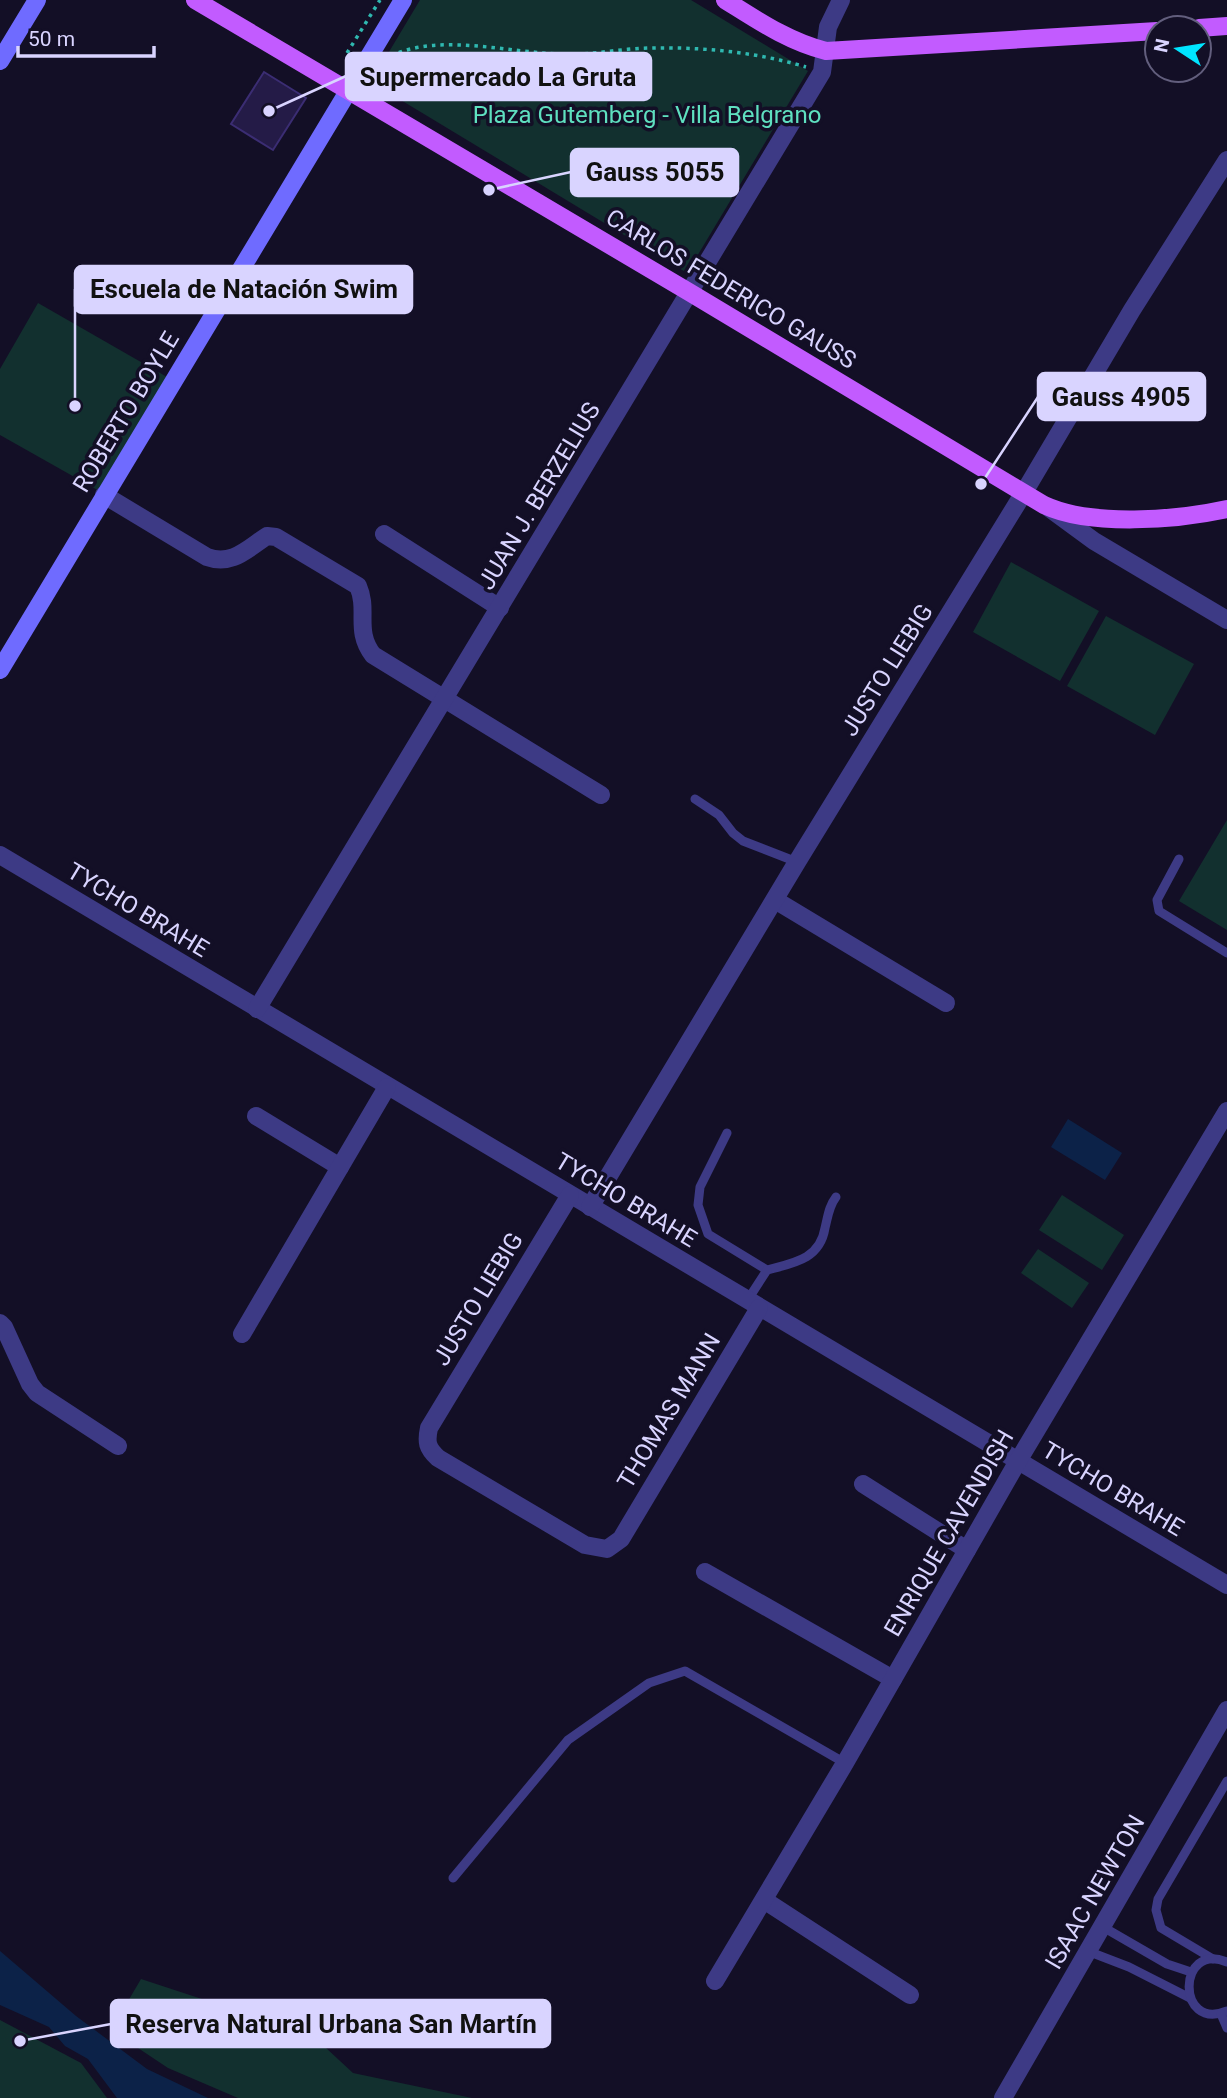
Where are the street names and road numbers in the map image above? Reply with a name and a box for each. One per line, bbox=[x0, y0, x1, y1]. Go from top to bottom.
street label: CARLOS FEDERICO GAUSS bbox=[601, 203, 861, 375]
street label: ROBERTO BOYLE bbox=[67, 327, 185, 497]
street label: JUAN J. BERZELIUS bbox=[472, 397, 606, 595]
street label: JUSTO LIEBIG bbox=[835, 599, 939, 741]
street label: TYCHO BRAHE bbox=[62, 857, 214, 963]
street label: TYCHO BRAHE bbox=[550, 1147, 702, 1253]
street label: JUSTO LIEBIG bbox=[427, 1227, 529, 1371]
street label: THOMAS MANN bbox=[612, 1328, 726, 1494]
street label: ENRIQUE CAVENDISH bbox=[878, 1425, 1020, 1641]
street label: TYCHO BRAHE bbox=[1037, 1436, 1189, 1542]
street label: ISAAC NEWTON bbox=[1040, 1810, 1150, 1974]

